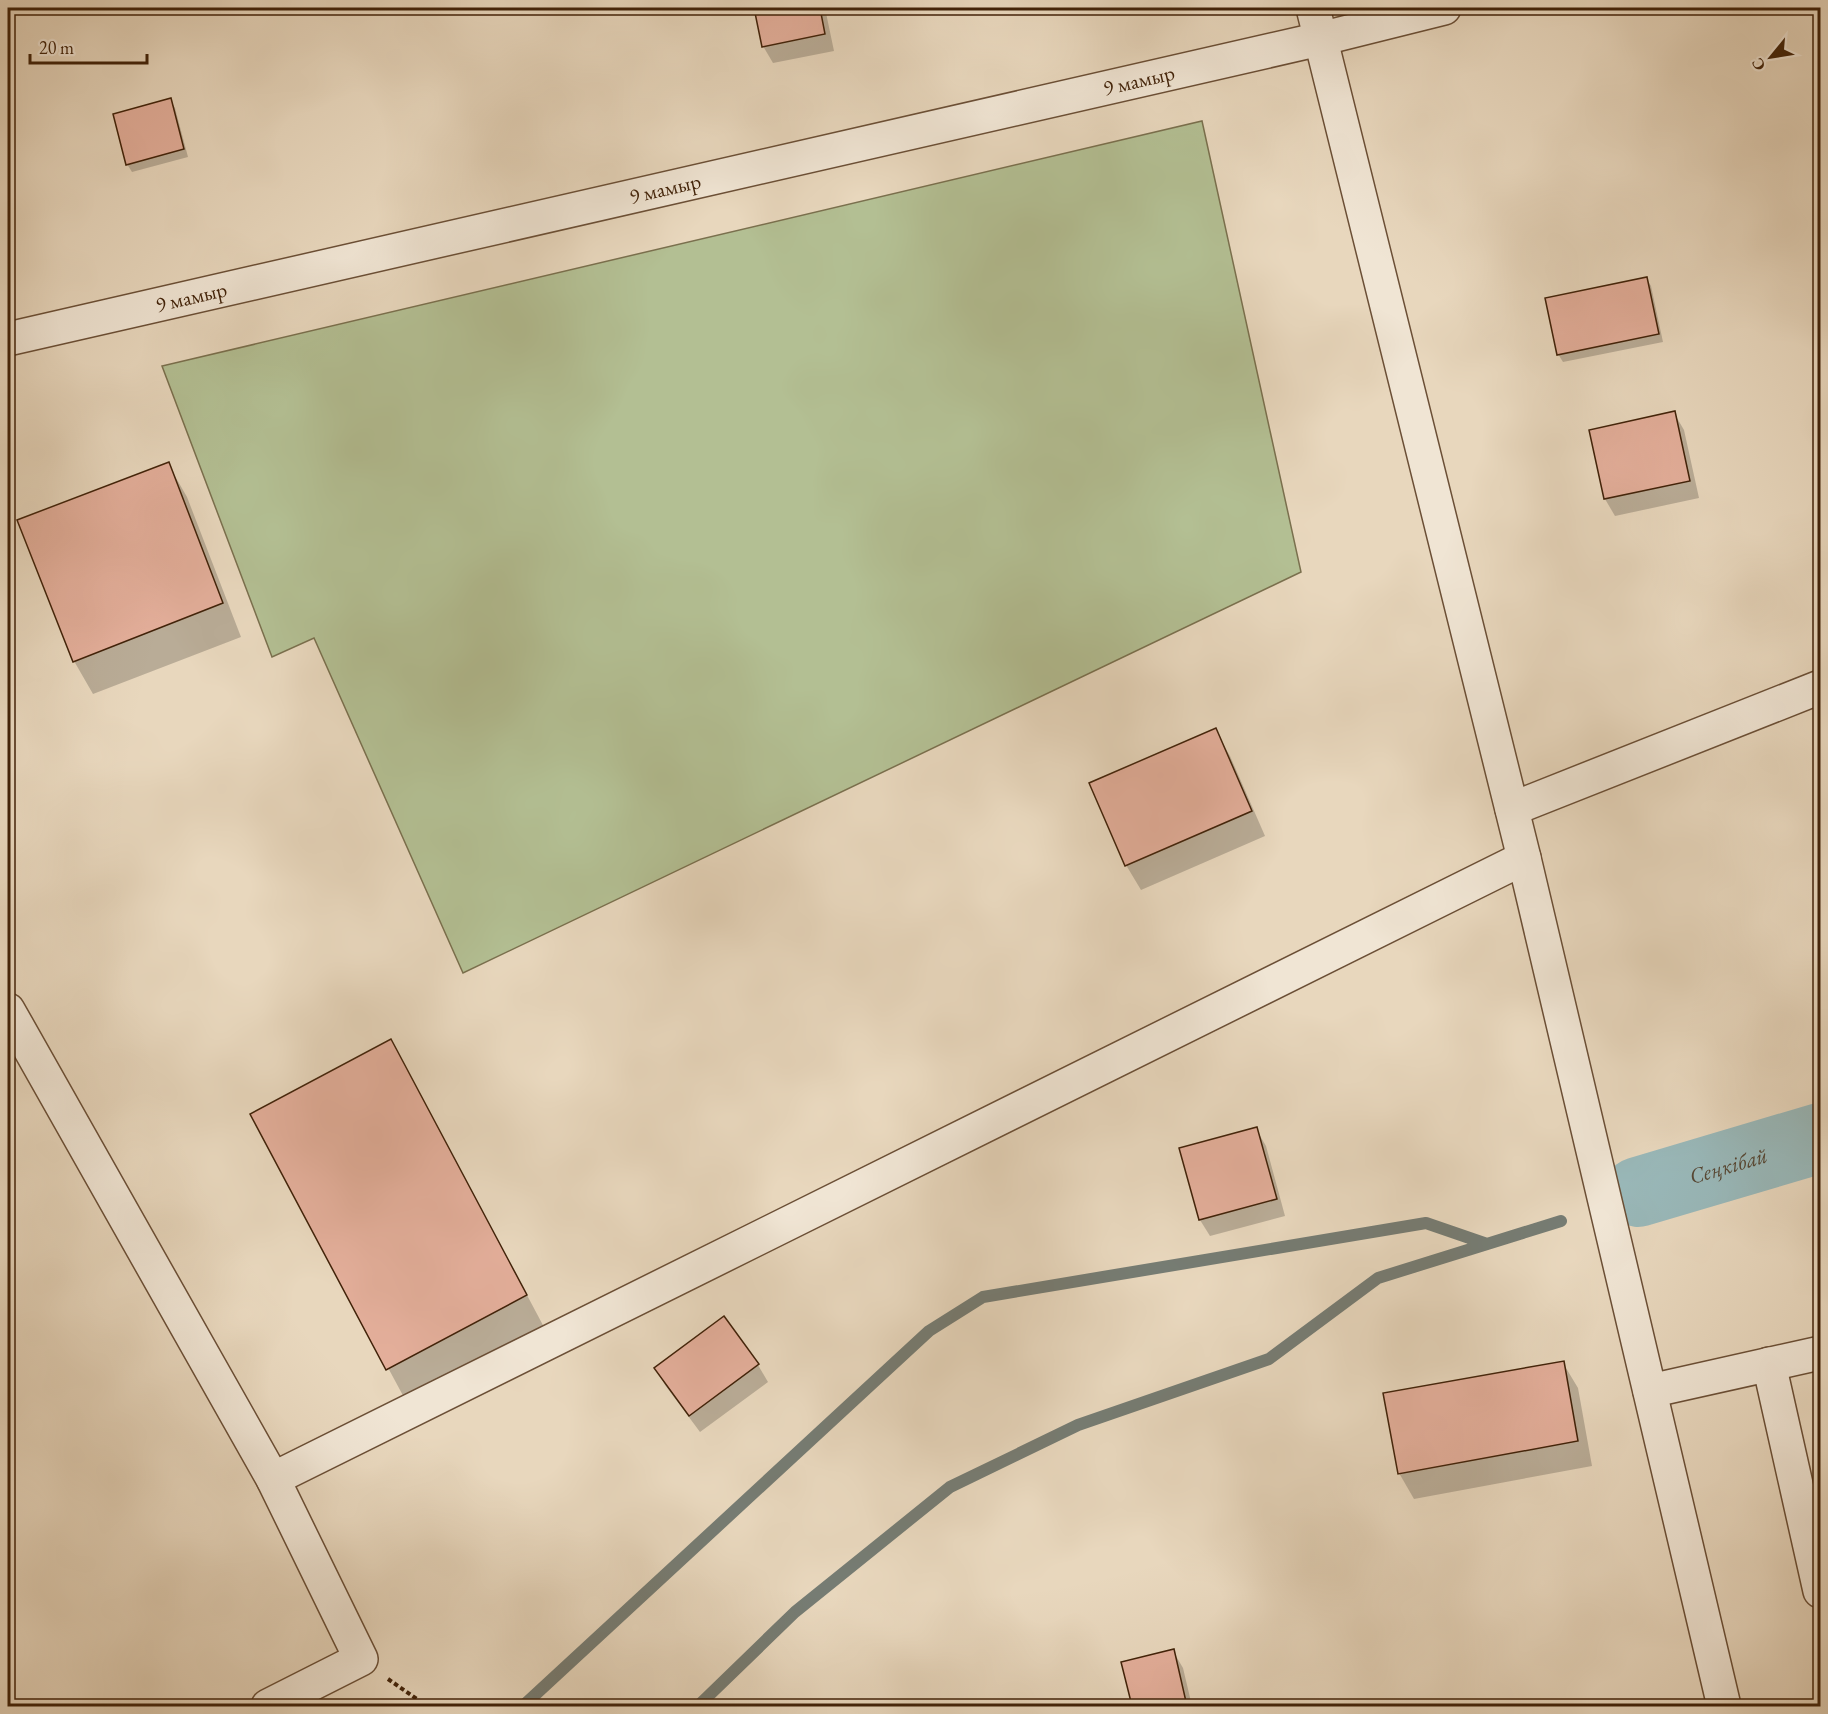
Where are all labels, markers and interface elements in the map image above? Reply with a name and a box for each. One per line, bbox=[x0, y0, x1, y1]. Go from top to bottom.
scale bar bbox=[30, 27, 147, 65]
north arrow bbox=[1741, 27, 1801, 87]
text: 20 m bbox=[39, 36, 74, 59]
text: С bbox=[1747, 54, 1770, 74]
street label: 9 мамыр bbox=[1100, 59, 1177, 101]
street label: 9 мамыр bbox=[626, 167, 703, 210]
street label: 9 мамыр bbox=[153, 275, 230, 318]
water label: Сеңкібай bbox=[1686, 1140, 1771, 1191]

